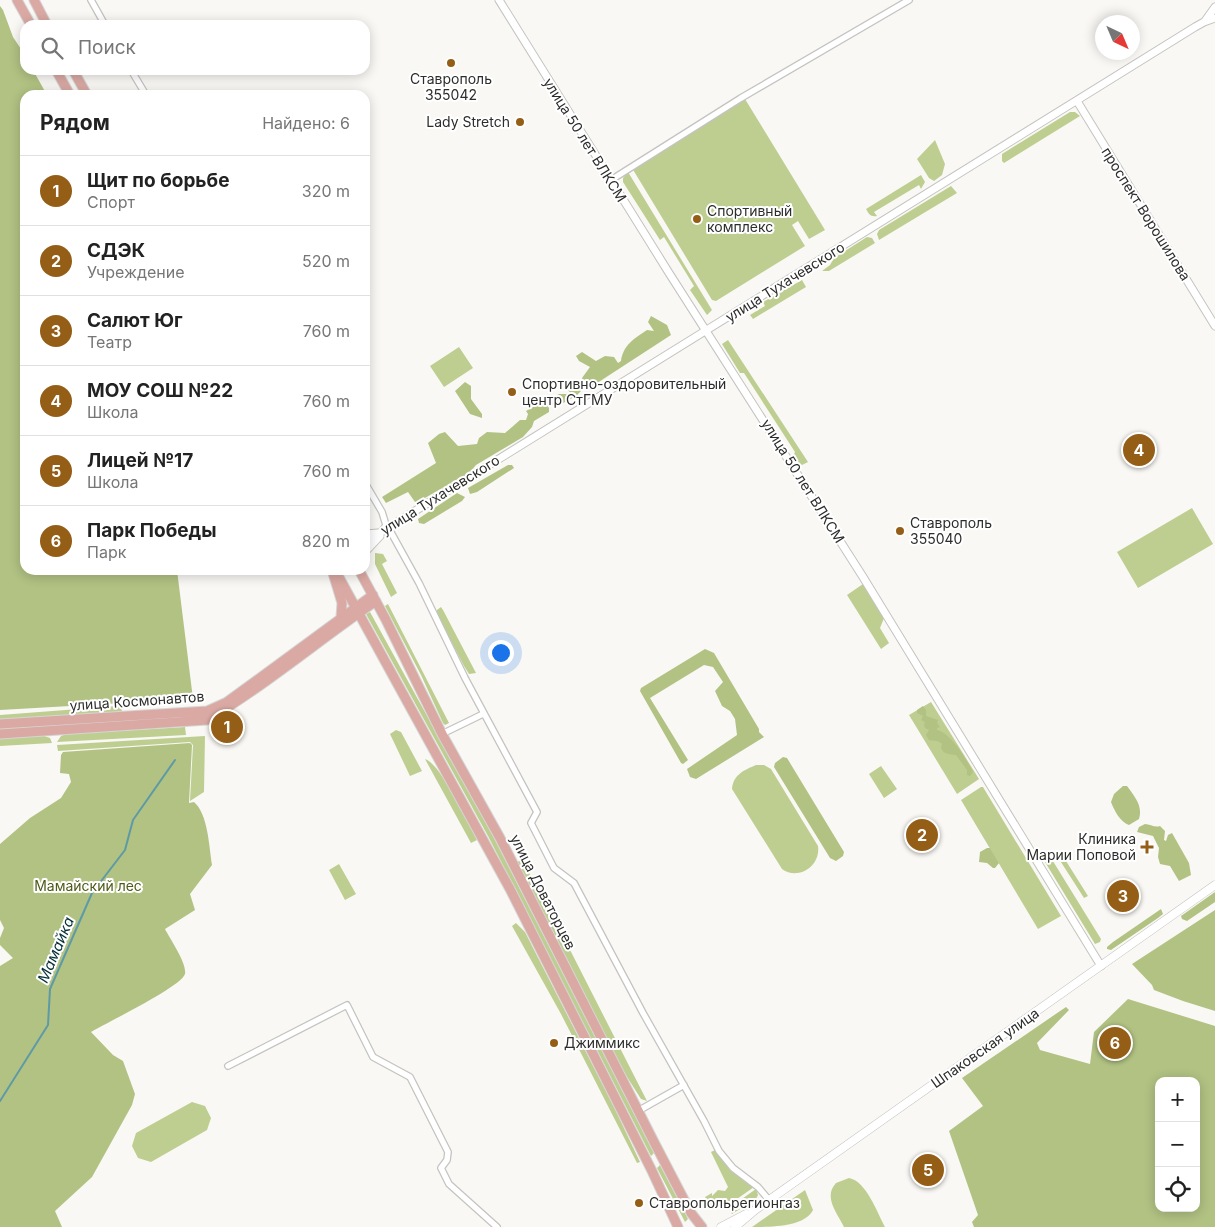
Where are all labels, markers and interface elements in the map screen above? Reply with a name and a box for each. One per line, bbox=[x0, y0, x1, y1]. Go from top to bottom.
north arrow bbox=[1095, 15, 1140, 60]
search box bbox=[20, 20, 370, 75]
icon: search bbox=[38, 34, 66, 62]
text: Поиск bbox=[78, 36, 136, 59]
marker: Ставрополь 355042 bbox=[445, 57, 457, 69]
place label: Ставрополь 355042 bbox=[410, 70, 492, 103]
street label: улица 50 лет ВЛКСМ bbox=[540, 75, 631, 205]
text: Рядом bbox=[40, 110, 110, 135]
text: Найдено: 6 bbox=[262, 113, 350, 133]
place label: Lady Stretch bbox=[426, 113, 510, 130]
marker: Lady Stretch bbox=[514, 116, 526, 128]
street label: проспект Ворошилова bbox=[1098, 144, 1194, 284]
text: Щит по борьбе bbox=[87, 169, 230, 192]
text: 1 bbox=[53, 181, 59, 201]
text: 320 m bbox=[302, 181, 350, 201]
text: Спорт bbox=[87, 192, 135, 212]
place label: Спортивный комплекс bbox=[707, 202, 792, 235]
marker: Спортивный комплекс bbox=[691, 213, 703, 225]
street label: улица Тухачевского bbox=[722, 238, 847, 325]
text: СДЭК bbox=[87, 239, 145, 262]
text: 2 bbox=[51, 251, 61, 271]
text: 520 m bbox=[302, 251, 350, 271]
text: Учреждение bbox=[87, 262, 185, 282]
text: Салют Юг bbox=[87, 309, 183, 332]
text: 3 bbox=[51, 321, 61, 341]
text: 760 m bbox=[303, 321, 350, 341]
text: Театр bbox=[87, 332, 132, 352]
place label: Спортивно-оздоровительный центр СтГМУ bbox=[522, 375, 726, 408]
text: МОУ СОШ №22 bbox=[87, 379, 233, 402]
marker: Спортивно-оздоровительный центр СтГМУ bbox=[506, 386, 518, 398]
text: 4 bbox=[51, 391, 61, 411]
text: 760 m bbox=[303, 391, 350, 411]
text: Школа bbox=[87, 402, 138, 422]
street label: улица 50 лет ВЛКСМ bbox=[758, 416, 849, 546]
pin: 4 bbox=[1123, 431, 1155, 469]
text: Лицей №17 bbox=[87, 449, 193, 472]
street label: улица Тухачевского bbox=[377, 451, 502, 538]
text: 5 bbox=[51, 461, 61, 481]
text: 760 m bbox=[303, 461, 350, 481]
text: Школа bbox=[87, 472, 138, 492]
place label: Ставрополь 355040 bbox=[910, 514, 992, 547]
text: Парк Победы bbox=[87, 519, 217, 542]
marker: Ставрополь 355040 bbox=[894, 525, 906, 537]
text: 6 bbox=[51, 531, 61, 551]
text: 820 m bbox=[302, 531, 350, 551]
text: Парк bbox=[87, 542, 126, 562]
your location bbox=[488, 640, 514, 666]
street label: улица Космонавтов bbox=[69, 687, 205, 714]
pin: 1 bbox=[211, 708, 243, 746]
pin: 2 bbox=[906, 816, 938, 854]
place label: Клиника Марии Поповой bbox=[1026, 830, 1136, 863]
street label: улица Доваторцев bbox=[507, 831, 580, 952]
marker: Клиника Марии Поповой bbox=[1140, 840, 1154, 854]
park label: Мамайский лес bbox=[34, 877, 142, 894]
pin: 3 bbox=[1107, 877, 1139, 915]
water label: Мамайка bbox=[33, 914, 78, 986]
street label: Шпаковская улица bbox=[927, 1004, 1042, 1091]
pin: 6 bbox=[1099, 1024, 1131, 1062]
place label: Джиммикс bbox=[564, 1034, 640, 1051]
marker: Джиммикс bbox=[548, 1037, 560, 1049]
map controls bbox=[1155, 1077, 1200, 1212]
button: + bbox=[1155, 1077, 1200, 1122]
button: − bbox=[1155, 1122, 1200, 1167]
pin: 5 bbox=[912, 1151, 944, 1189]
button: locate bbox=[1155, 1167, 1200, 1212]
place label: Ставропольрегионгаз bbox=[649, 1194, 800, 1211]
marker: Ставропольрегионгаз bbox=[633, 1197, 645, 1209]

